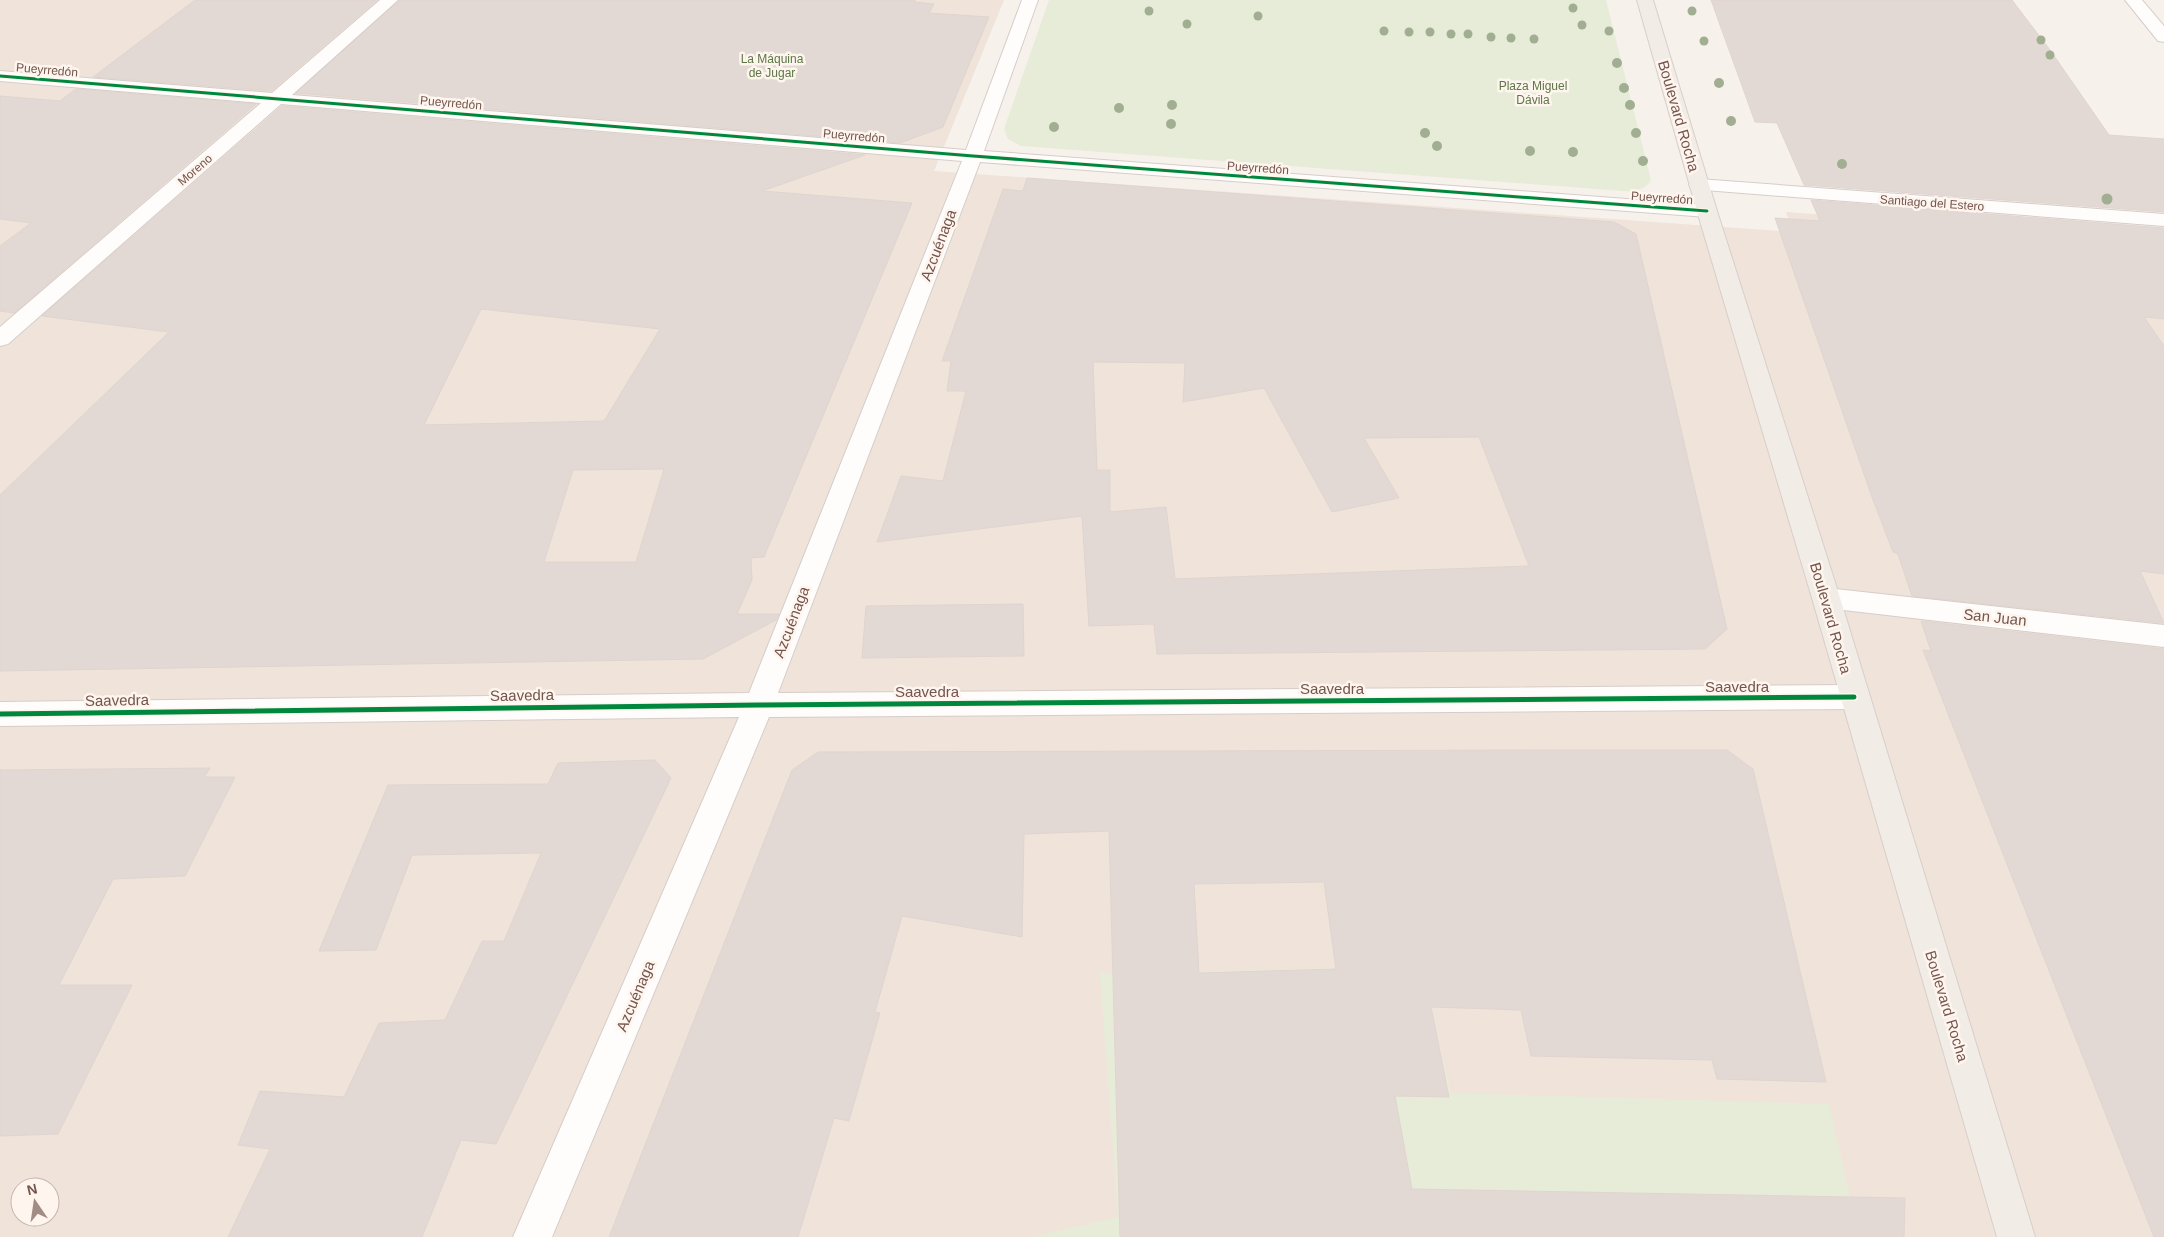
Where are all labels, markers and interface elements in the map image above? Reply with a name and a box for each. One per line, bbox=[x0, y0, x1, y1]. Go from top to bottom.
park label: La Máquina de Jugar bbox=[741, 52, 804, 80]
street label: Boulevard Rocha bbox=[1655, 58, 1703, 174]
street label: Pueyrredón bbox=[15, 60, 79, 80]
park label: Plaza Miguel Dávila bbox=[1499, 79, 1567, 107]
street label: Pueyrredón bbox=[419, 93, 483, 113]
street label: Pueyrredón bbox=[822, 126, 886, 146]
street label: Moreno bbox=[175, 151, 215, 189]
street label: Pueyrredón bbox=[1227, 159, 1289, 177]
street label: Pueyrredón bbox=[1631, 189, 1693, 207]
street label: Santiago del Estero bbox=[1879, 192, 1985, 214]
street label: Azcuénaga bbox=[917, 206, 960, 283]
street label: Boulevard Rocha bbox=[1807, 560, 1855, 676]
street label: Azcuénaga bbox=[770, 583, 813, 660]
street label: San Juan bbox=[1963, 605, 2027, 629]
street label: Saavedra bbox=[1705, 678, 1770, 695]
street label: Saavedra bbox=[1300, 680, 1365, 697]
street label: Saavedra bbox=[895, 683, 960, 700]
street label: Saavedra bbox=[490, 686, 555, 704]
street label: Saavedra bbox=[85, 691, 150, 709]
street label: Boulevard Rocha bbox=[1922, 948, 1972, 1064]
street label: Azcuénaga bbox=[613, 958, 658, 1034]
north arrow bbox=[10, 1177, 60, 1227]
text: N bbox=[25, 1180, 39, 1198]

